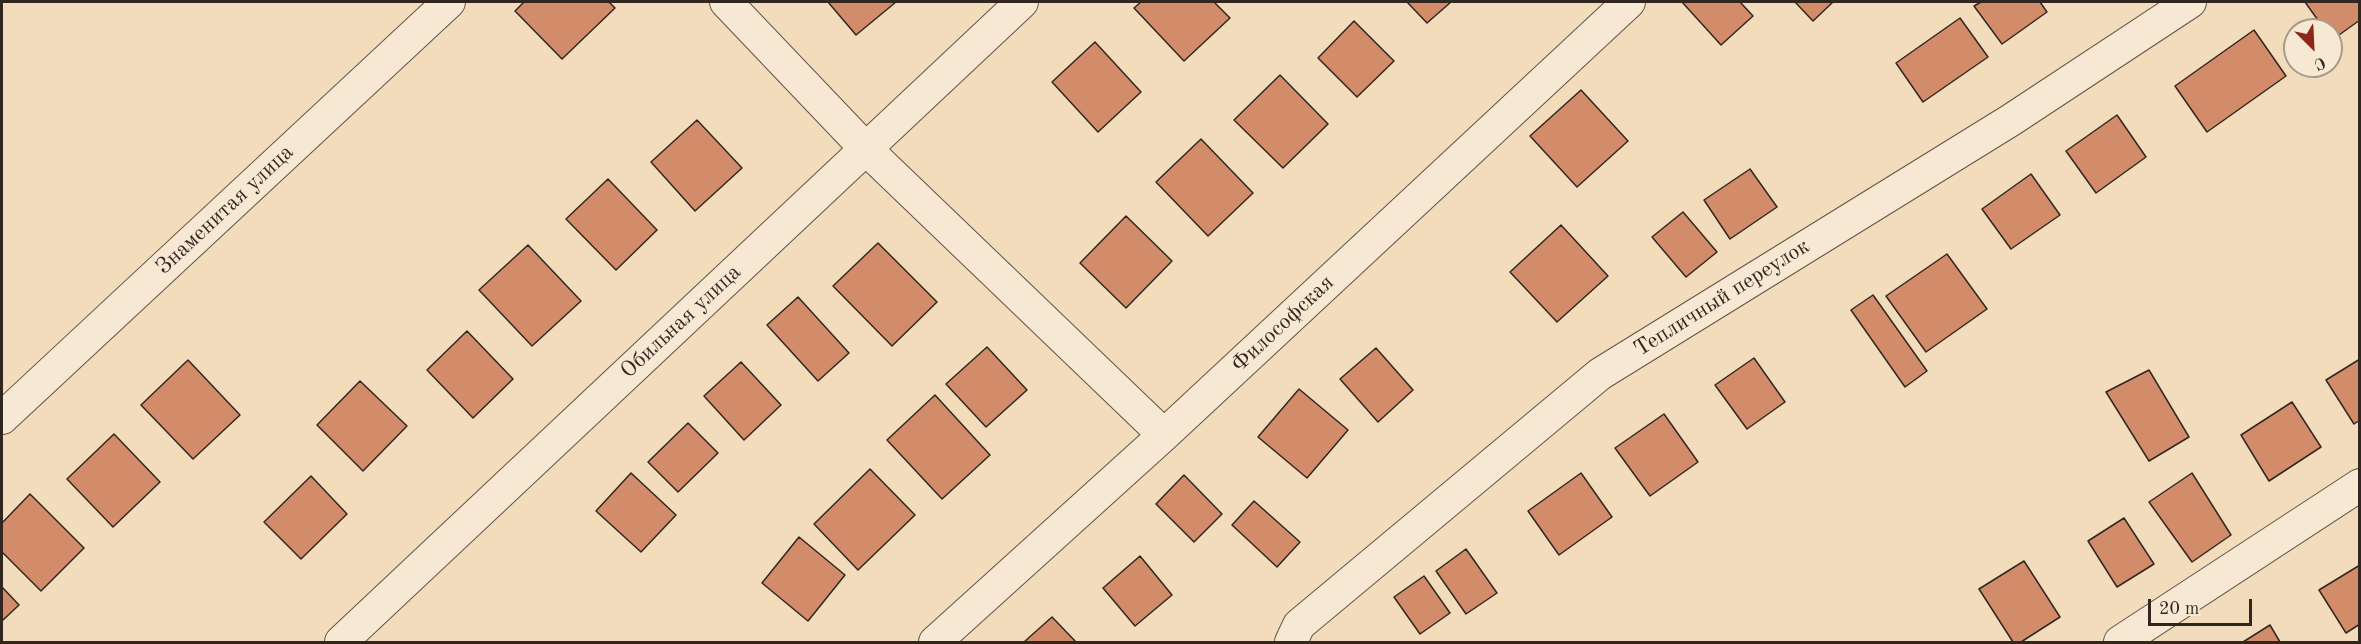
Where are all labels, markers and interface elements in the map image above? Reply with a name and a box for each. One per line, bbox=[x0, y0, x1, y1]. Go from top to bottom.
north arrow bbox=[2283, 18, 2343, 78]
text: С bbox=[2311, 53, 2328, 72]
street label: Знаменитая улица bbox=[151, 139, 299, 281]
street label: Тепличный переулок bbox=[1629, 233, 1815, 363]
street label: Обильная улица bbox=[615, 259, 747, 385]
street label: Философская bbox=[1226, 270, 1340, 378]
scale bar bbox=[2151, 587, 2254, 625]
text: 20 m bbox=[2159, 600, 2199, 618]

